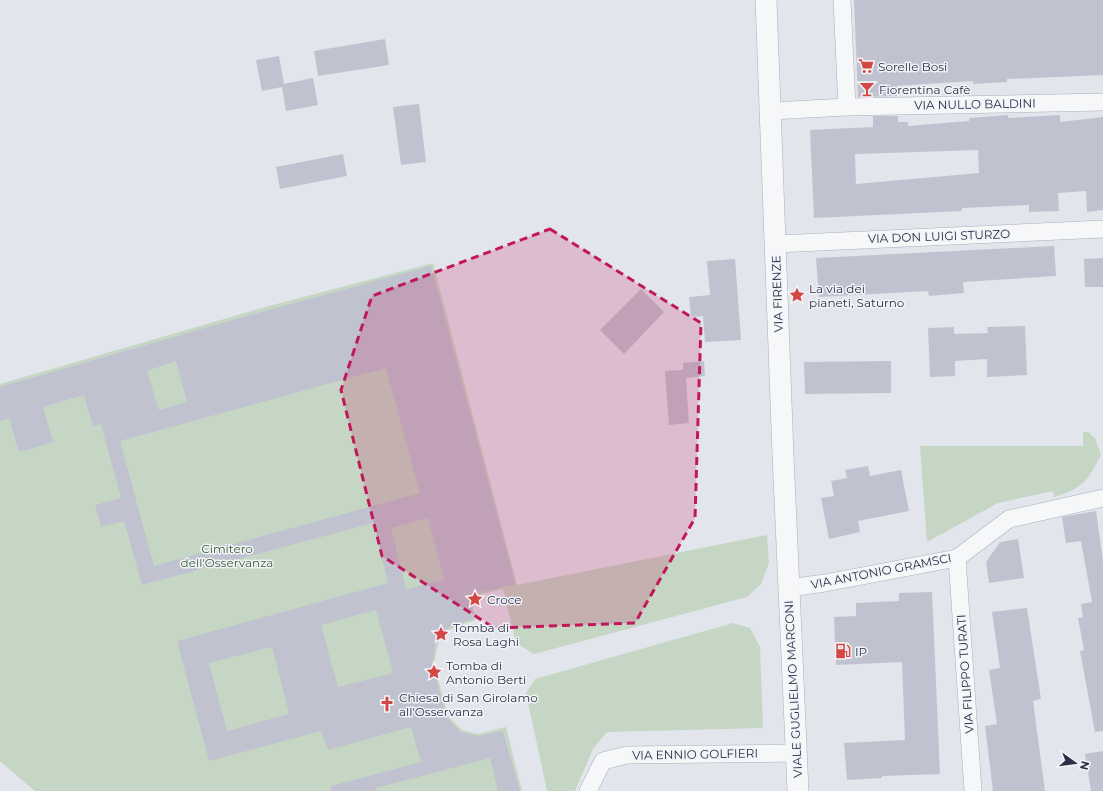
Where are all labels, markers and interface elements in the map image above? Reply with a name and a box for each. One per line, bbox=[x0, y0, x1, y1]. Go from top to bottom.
supermarket icon: Sorelle Bosi bbox=[857, 57, 875, 75]
place label: Sorelle Bosi bbox=[878, 59, 947, 74]
bar icon: Fiorentina Cafè bbox=[858, 80, 876, 98]
place label: Fiorentina Cafè bbox=[879, 82, 971, 97]
street label: VIA NULLO BALDINI bbox=[914, 95, 1036, 113]
street label: VIA DON LUIGI STURZO bbox=[868, 226, 1010, 246]
street label: VIA FIRENZE bbox=[768, 255, 786, 333]
place label: La via dei pianeti, Saturno bbox=[809, 281, 904, 310]
place icon: La via dei pianeti, Saturno bbox=[788, 286, 806, 304]
park label: Cimitero dell'Osservanza bbox=[181, 541, 273, 570]
street label: VIA ANTONIO GRAMSCI bbox=[809, 550, 953, 592]
place icon: Croce bbox=[466, 590, 484, 608]
place label: Croce bbox=[487, 592, 522, 607]
street label: VIALE GUGLIELMO MARCONI bbox=[781, 600, 805, 778]
street label: VIA FILIPPO TURATI bbox=[953, 614, 977, 734]
place label: Tomba di Rosa Laghi bbox=[453, 620, 519, 649]
place icon: Tomba di Rosa Laghi bbox=[432, 625, 450, 643]
fuel station icon: IP bbox=[834, 642, 852, 660]
place label: IP bbox=[855, 644, 867, 659]
place label: Tomba di Antonio Berti bbox=[446, 658, 526, 687]
place icon: Tomba di Antonio Berti bbox=[425, 663, 443, 681]
place label: Chiesa di San Girolamo all'Osservanza bbox=[399, 690, 538, 719]
church icon: Chiesa di San Girolamo all'Osservanza bbox=[378, 695, 396, 713]
north arrow bbox=[1055, 743, 1095, 783]
street label: VIA ENNIO GOLFIERI bbox=[632, 745, 758, 763]
text: N bbox=[1077, 759, 1093, 771]

